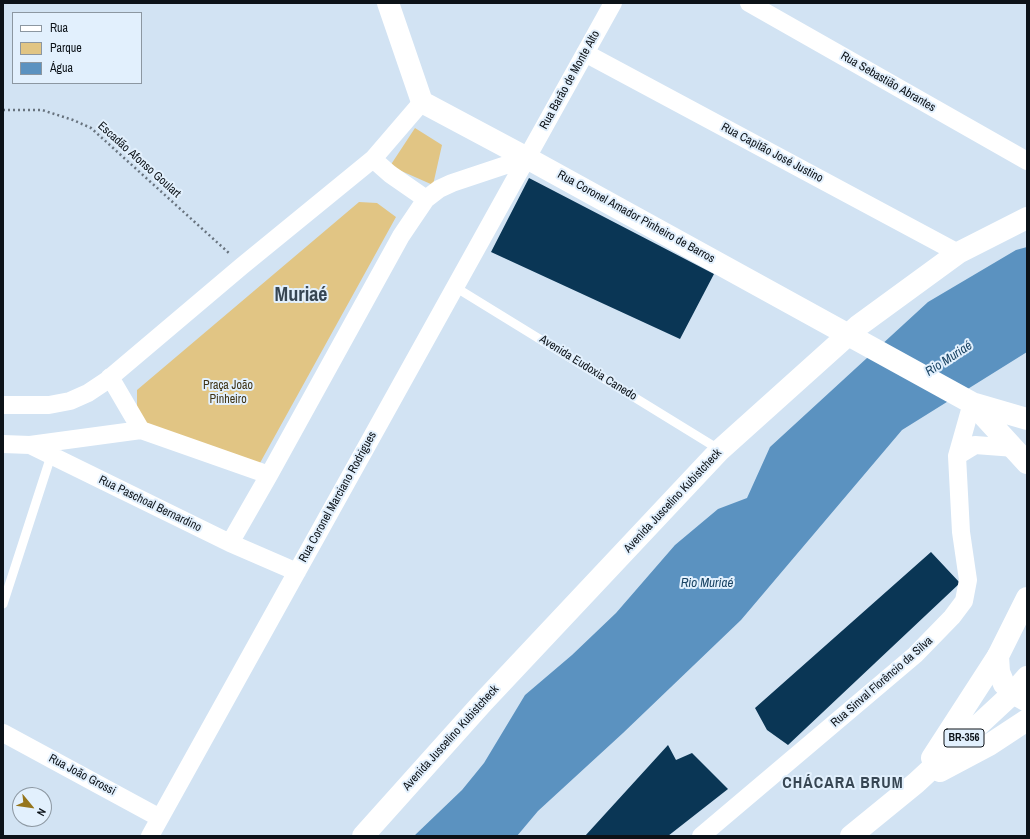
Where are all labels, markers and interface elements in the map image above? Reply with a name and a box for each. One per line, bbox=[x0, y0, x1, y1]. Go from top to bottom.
legend bbox=[12, 12, 142, 84]
text: Rua bbox=[50, 20, 68, 36]
street label: Rua Barão de Monte Alto bbox=[537, 28, 603, 132]
text: Parque bbox=[50, 40, 82, 56]
street label: Rua Sebastião Abrantes bbox=[838, 49, 938, 115]
text: Água bbox=[50, 60, 73, 76]
street label: Escadão Afonso Goulart bbox=[95, 119, 183, 201]
street label: Rua Capitão José Justino bbox=[719, 120, 825, 186]
street label: Rua Coronel Amador Pinheiro de Barros bbox=[555, 168, 717, 266]
district label: Muriaé bbox=[275, 284, 327, 308]
street label: Avenida Eudoxia Canedo bbox=[537, 332, 639, 404]
water label: Rio Muriaé bbox=[923, 338, 975, 380]
park label: Praça João Pinheiro bbox=[203, 379, 253, 407]
street label: Rua Coronel Marciano Rodrigues bbox=[296, 429, 380, 565]
street label: Avenida Juscelino Kubistcheck bbox=[621, 446, 725, 556]
street label: Rua Paschoal Bernardino bbox=[96, 473, 204, 535]
water label: Rio Muriaé bbox=[681, 576, 733, 592]
street label: Rua Sinval Florêncio da Silva bbox=[828, 634, 936, 730]
street label: Avenida Juscelino Kubistcheck bbox=[400, 682, 502, 794]
road number: BR-356 bbox=[944, 729, 984, 747]
street label: Rua João Grossi bbox=[46, 751, 118, 799]
district label: CHÁCARA BRUM bbox=[782, 774, 904, 794]
north arrow bbox=[12, 787, 52, 827]
text: N bbox=[34, 806, 49, 819]

